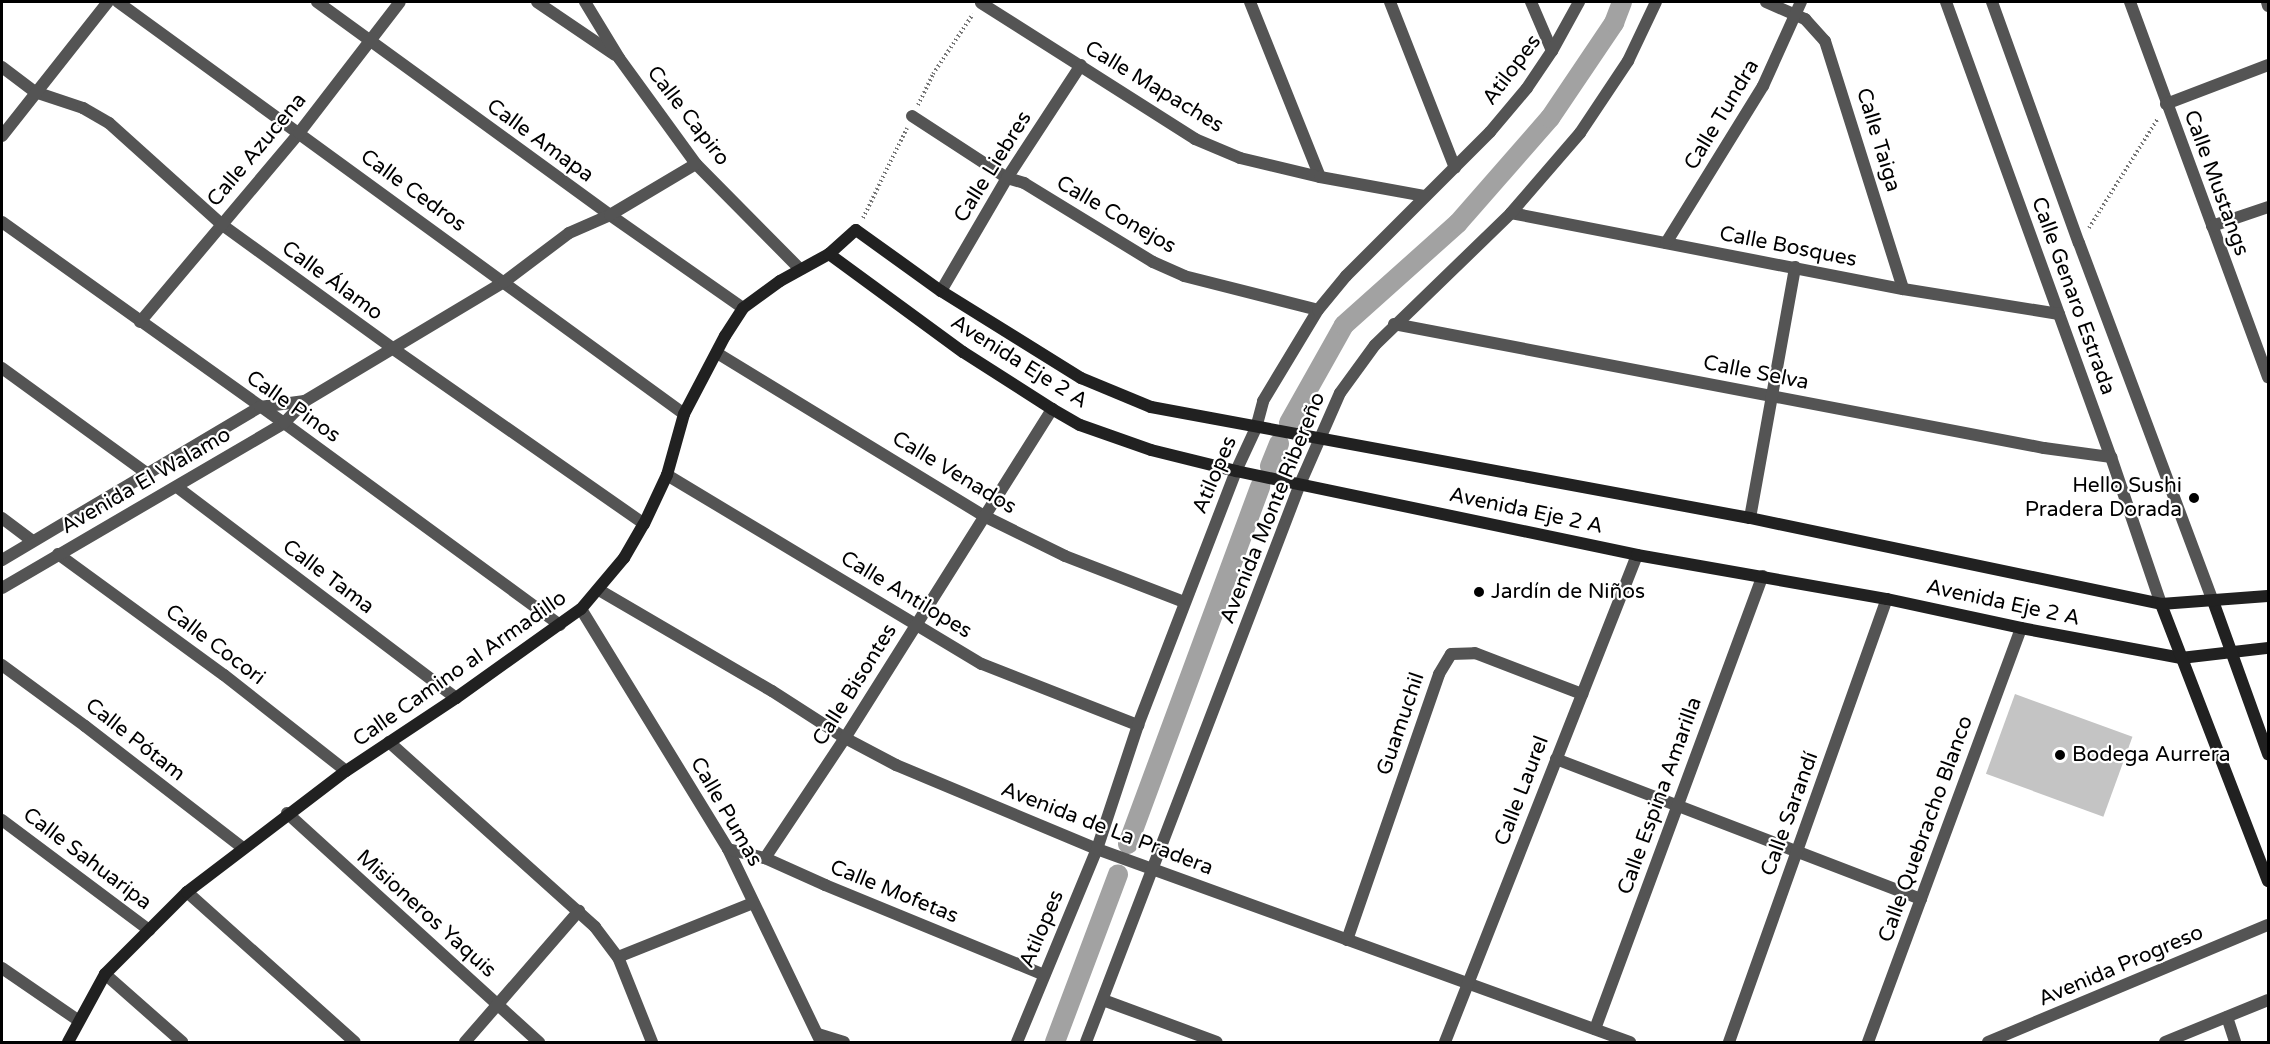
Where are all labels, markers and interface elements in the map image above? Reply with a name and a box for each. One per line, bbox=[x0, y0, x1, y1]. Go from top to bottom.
street label: Atilopes bbox=[1477, 30, 1547, 110]
street label: Calle Mapaches bbox=[1080, 36, 1228, 138]
street label: Calle Tundra bbox=[1679, 55, 1765, 175]
street label: Calle Capiro bbox=[641, 61, 735, 171]
street label: Calle Taiga bbox=[1850, 85, 1906, 195]
street label: Calle Azucena bbox=[202, 88, 312, 212]
street label: Calle Amapa bbox=[482, 94, 598, 188]
street label: Calle Liebres bbox=[949, 107, 1037, 227]
street label: Calle Mustangs bbox=[2178, 107, 2254, 259]
street label: Calle Cedros bbox=[355, 144, 471, 238]
street label: Calle Conejos bbox=[1052, 171, 1180, 259]
street label: Calle Genaro Estrada bbox=[2025, 194, 2121, 398]
street label: Calle Bosques bbox=[1717, 221, 1859, 273]
street label: Calle Álamo bbox=[277, 236, 387, 326]
street label: Avenida Eje 2 A bbox=[946, 310, 1092, 414]
street label: Calle Selva bbox=[1701, 350, 1811, 396]
street label: Calle Pinos bbox=[241, 365, 345, 449]
street label: Avenida Monte Ribereño bbox=[1215, 389, 1331, 627]
street label: Avenida El Walamo bbox=[57, 422, 235, 540]
street label: Calle Venados bbox=[887, 426, 1021, 520]
street label: Atilopes bbox=[1187, 432, 1243, 518]
place label: Hello Sushi Pradera Dorada bbox=[2025, 473, 2182, 523]
street label: Avenida Eje 2 A bbox=[1447, 482, 1605, 540]
marker: Hello Sushi Pradera Dorada bbox=[2187, 491, 2201, 505]
street label: Calle Tama bbox=[277, 534, 379, 620]
street label: Calle Antilopes bbox=[836, 546, 976, 644]
street label: Avenida Eje 2 A bbox=[1924, 574, 2082, 632]
place label: Jardín de Niños bbox=[1491, 579, 1645, 605]
marker: Jardín de Niños bbox=[1472, 585, 1486, 599]
street label: Calle Camino al Armadillo bbox=[348, 586, 572, 752]
street label: Calle Cocori bbox=[160, 599, 270, 691]
street label: Calle Bisontes bbox=[807, 619, 903, 751]
street label: Guamuchil bbox=[1372, 669, 1430, 779]
street label: Calle Pótam bbox=[80, 693, 190, 787]
street label: Calle Espina Amarilla bbox=[1613, 694, 1707, 898]
street label: Calle Quebracho Blanco bbox=[1873, 712, 1979, 946]
street label: Calle Laurel bbox=[1490, 733, 1554, 849]
place label: Bodega Aurrera bbox=[2072, 742, 2231, 768]
marker: Bodega Aurrera bbox=[2053, 748, 2067, 762]
street label: Calle Sarandí bbox=[1756, 749, 1824, 879]
street label: Calle Pumas bbox=[685, 753, 767, 871]
street label: Avenida de La Pradera bbox=[997, 777, 1217, 881]
street label: Calle Sahuaripa bbox=[18, 802, 156, 916]
street label: Misioneros Yaquis bbox=[351, 845, 501, 983]
street label: Calle Mofetas bbox=[826, 855, 962, 929]
street label: Atilopes bbox=[1014, 886, 1070, 972]
street label: Avenida Progreso bbox=[2035, 920, 2207, 1012]

